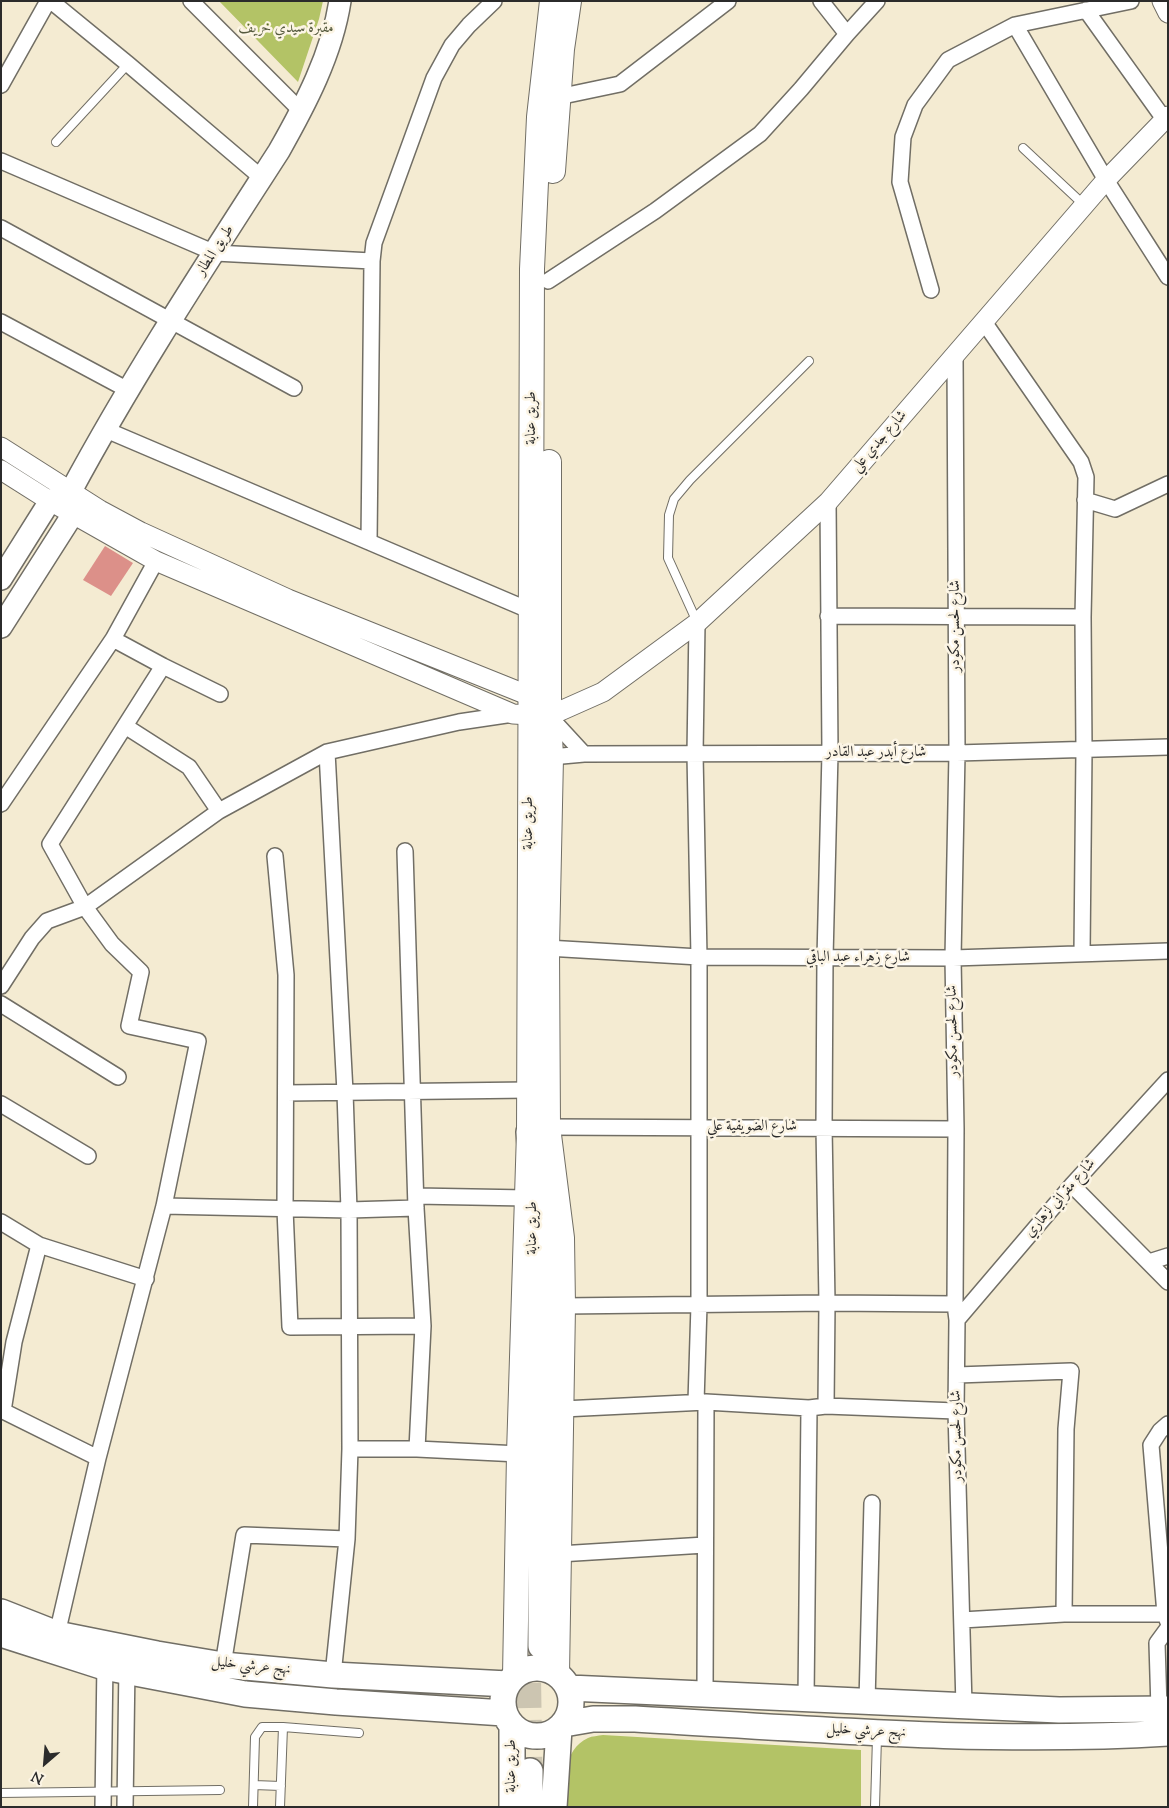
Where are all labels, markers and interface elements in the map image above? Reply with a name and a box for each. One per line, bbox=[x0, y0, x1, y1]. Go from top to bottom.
park label: مقبرة سيدي خريف bbox=[238, 20, 334, 38]
street label: طريق المطار bbox=[193, 222, 239, 280]
street label: طريق عنابة bbox=[523, 391, 541, 445]
street label: شارع جدي علي bbox=[848, 407, 912, 477]
street label: شارع لحسن مكودر bbox=[947, 580, 965, 672]
street label: شارع أبدر عبد القادر bbox=[826, 744, 926, 762]
street label: طريق عنابة bbox=[520, 796, 538, 850]
street label: شارع زهراء عبد الباقي bbox=[806, 949, 910, 967]
street label: شارع لحسن مكودر bbox=[944, 985, 964, 1077]
street label: شارع الضويفية علي bbox=[707, 1118, 797, 1136]
street label: شارع مقراني لزهاري bbox=[1022, 1156, 1100, 1242]
street label: طريق عنابة bbox=[524, 1201, 542, 1255]
street label: شارع لحسن مكودر bbox=[948, 1390, 968, 1482]
street label: نهج عرشي خليل bbox=[210, 1654, 292, 1680]
street label: نهج عرشي خليل bbox=[826, 1721, 906, 1743]
north arrow bbox=[20, 1738, 70, 1788]
street label: طريق عنابة bbox=[503, 1739, 521, 1793]
text: N bbox=[29, 1765, 48, 1788]

